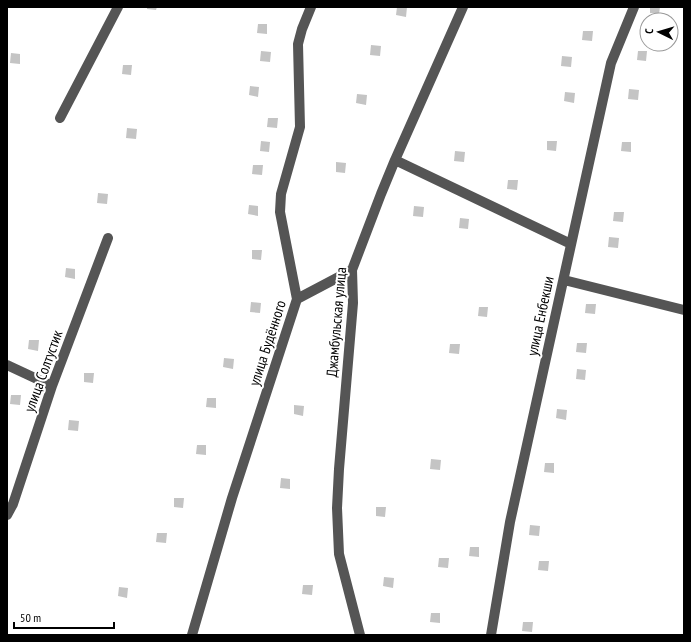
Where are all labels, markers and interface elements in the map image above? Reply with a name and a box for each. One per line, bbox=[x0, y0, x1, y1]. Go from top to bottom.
north arrow bbox=[639, 12, 679, 52]
text: С bbox=[642, 28, 656, 34]
street label: Джамбульская улица bbox=[322, 266, 350, 378]
street label: улица Енбекши bbox=[522, 274, 558, 358]
street label: улица Будённого bbox=[244, 298, 290, 388]
street label: улица Солтустик bbox=[19, 327, 67, 415]
scale bar bbox=[14, 604, 114, 630]
text: 50 m bbox=[20, 610, 41, 625]

